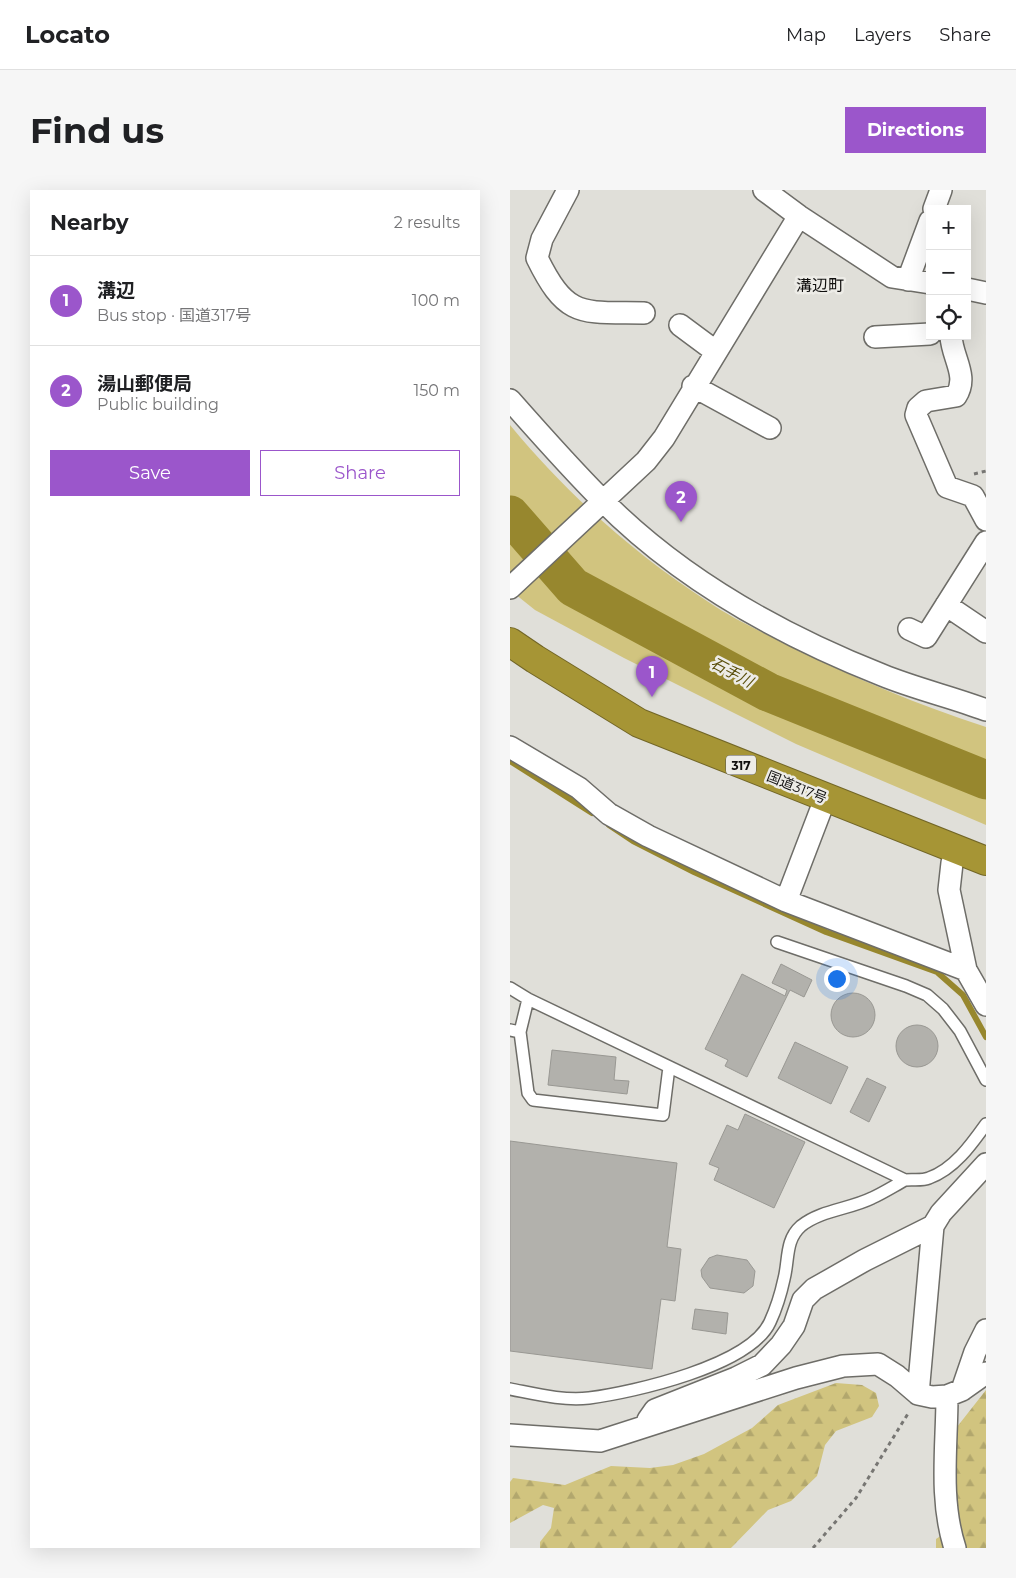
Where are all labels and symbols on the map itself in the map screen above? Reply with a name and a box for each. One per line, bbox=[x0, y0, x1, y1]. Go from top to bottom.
district label: 溝辺町 bbox=[796, 276, 844, 295]
pin: 2 bbox=[665, 481, 697, 522]
water label: 石手川 bbox=[708, 653, 758, 692]
pin: 1 bbox=[636, 656, 668, 697]
road number: 317 bbox=[726, 756, 756, 774]
street label: 国道317号 bbox=[764, 767, 830, 807]
your location bbox=[824, 966, 850, 992]

